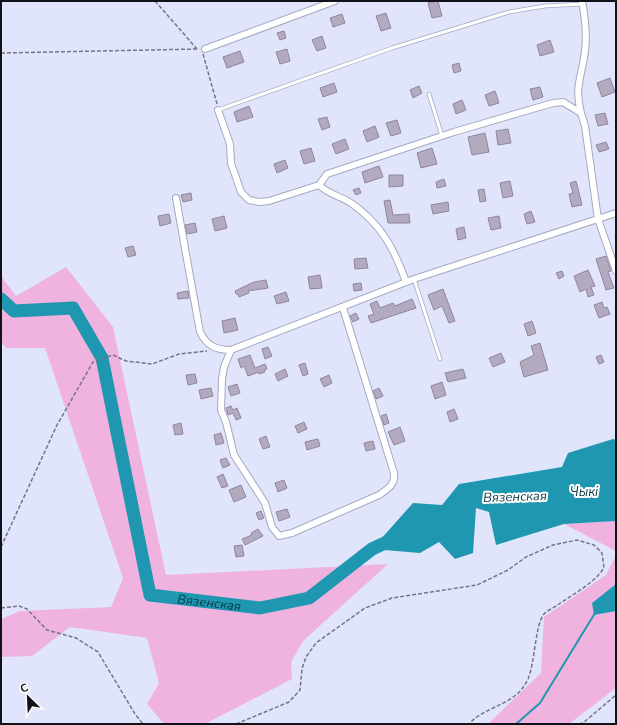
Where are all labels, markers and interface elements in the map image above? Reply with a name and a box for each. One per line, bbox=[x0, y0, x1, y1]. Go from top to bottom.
water label: Чыкі bbox=[570, 483, 599, 501]
water label: Вязенская bbox=[483, 487, 547, 507]
water label: Вязенская bbox=[176, 590, 242, 616]
north arrow bbox=[8, 677, 48, 717]
text: С bbox=[18, 680, 31, 697]

